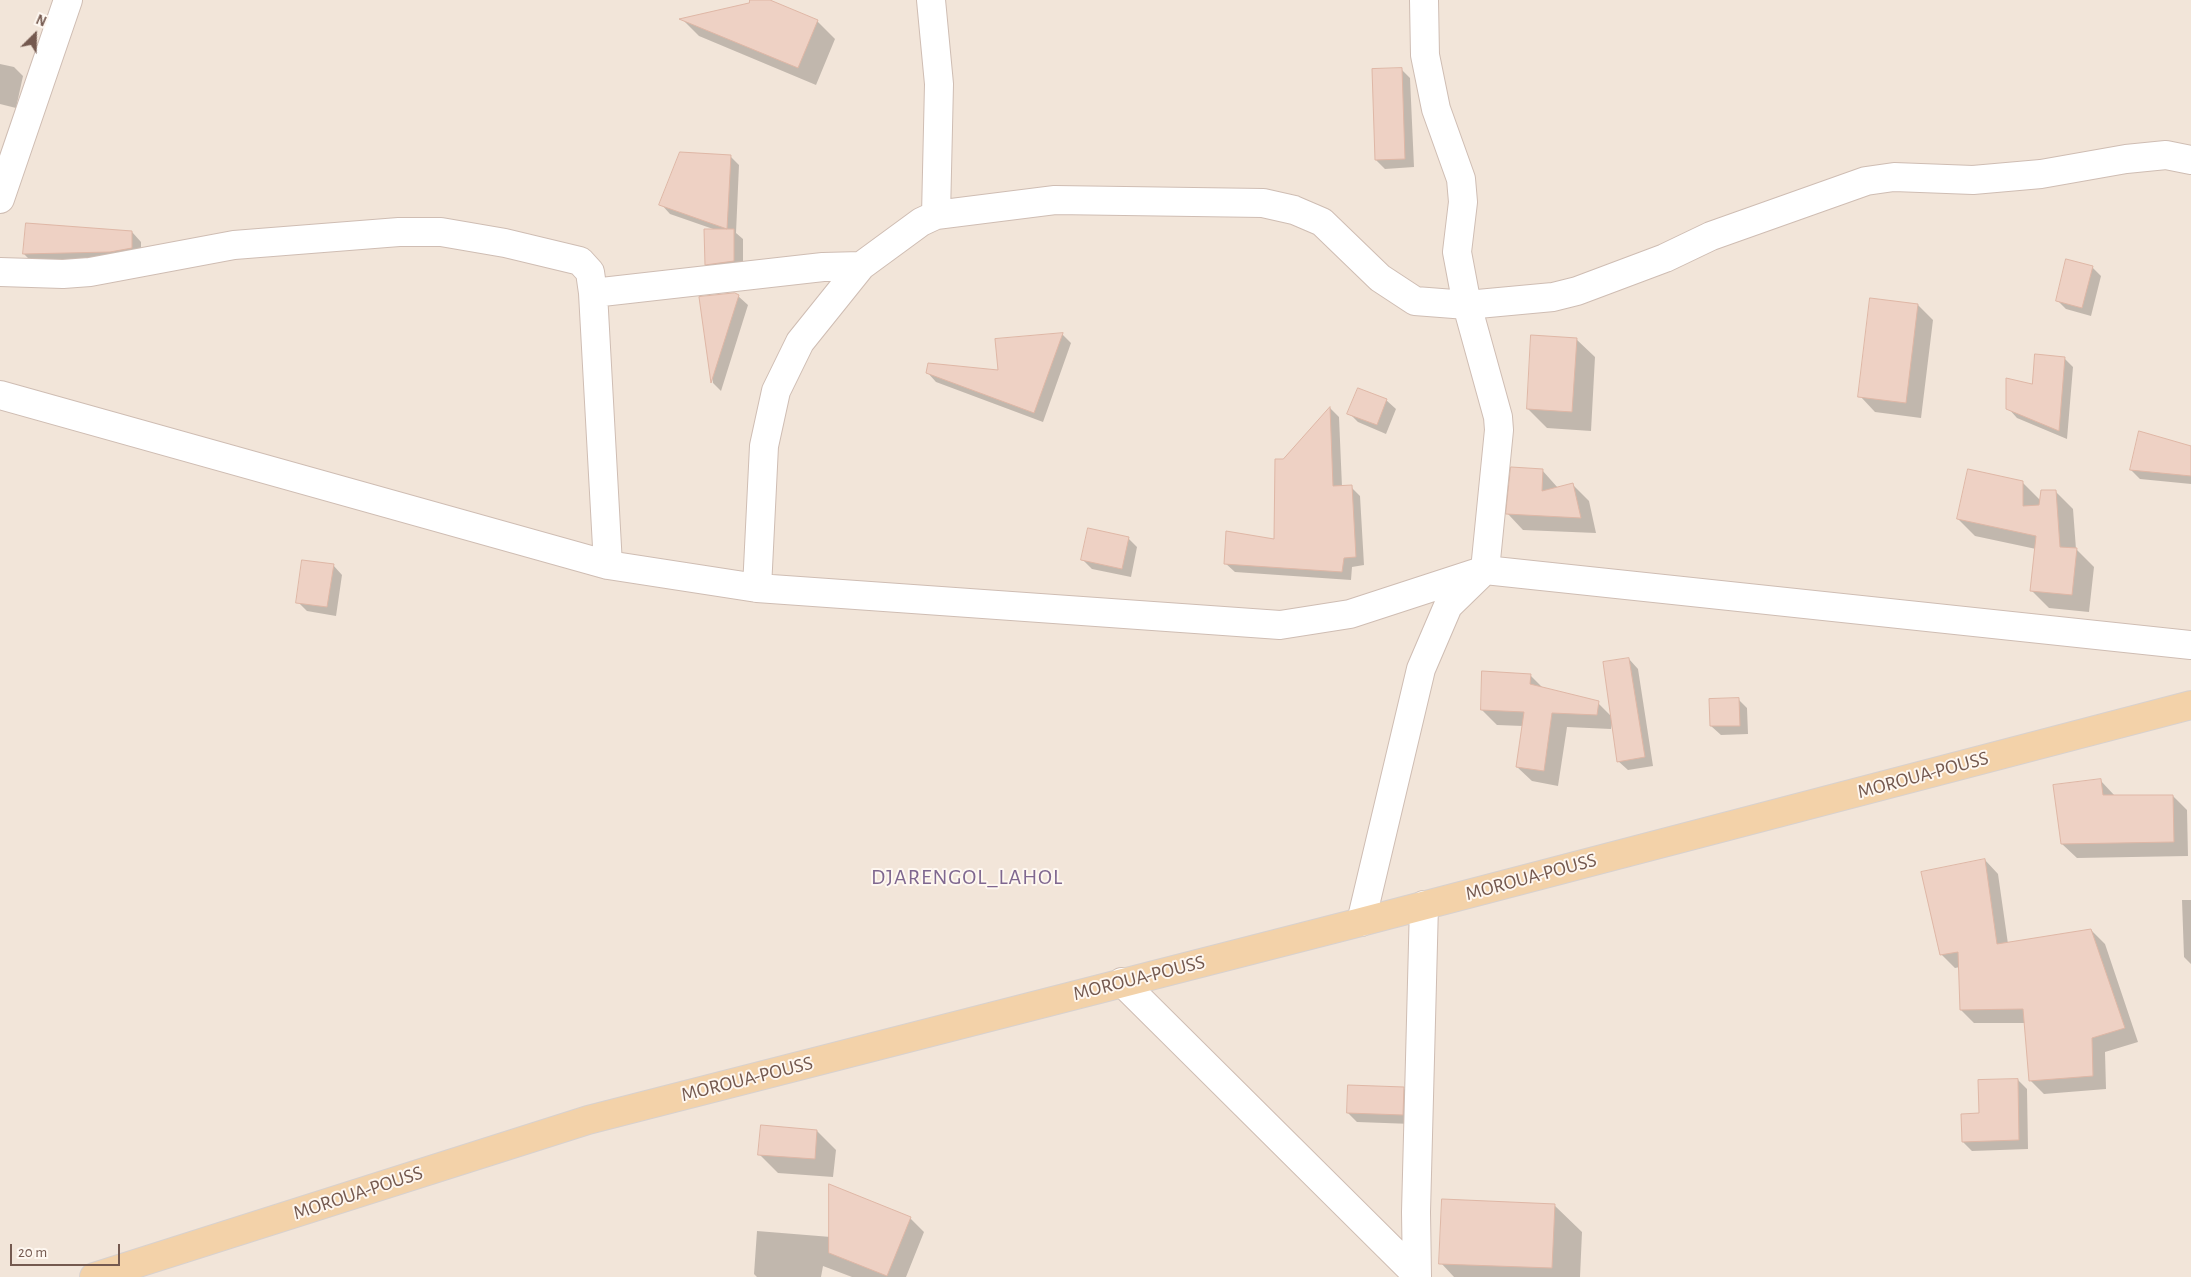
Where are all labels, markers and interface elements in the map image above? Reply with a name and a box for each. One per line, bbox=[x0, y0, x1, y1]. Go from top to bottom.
north arrow bbox=[10, 10, 60, 60]
text: N bbox=[34, 13, 48, 30]
street label: MOROUA-POUSS bbox=[1855, 746, 1991, 804]
street label: MOROUA-POUSS bbox=[1463, 848, 1599, 906]
district label: DJARENGOL_LAHOL bbox=[869, 864, 1065, 890]
street label: MOROUA-POUSS bbox=[1071, 950, 1207, 1006]
street label: MOROUA-POUSS bbox=[679, 1051, 815, 1107]
street label: MOROUA-POUSS bbox=[290, 1161, 426, 1225]
scale bar bbox=[12, 1234, 122, 1266]
text: 20 m bbox=[18, 1245, 47, 1260]

